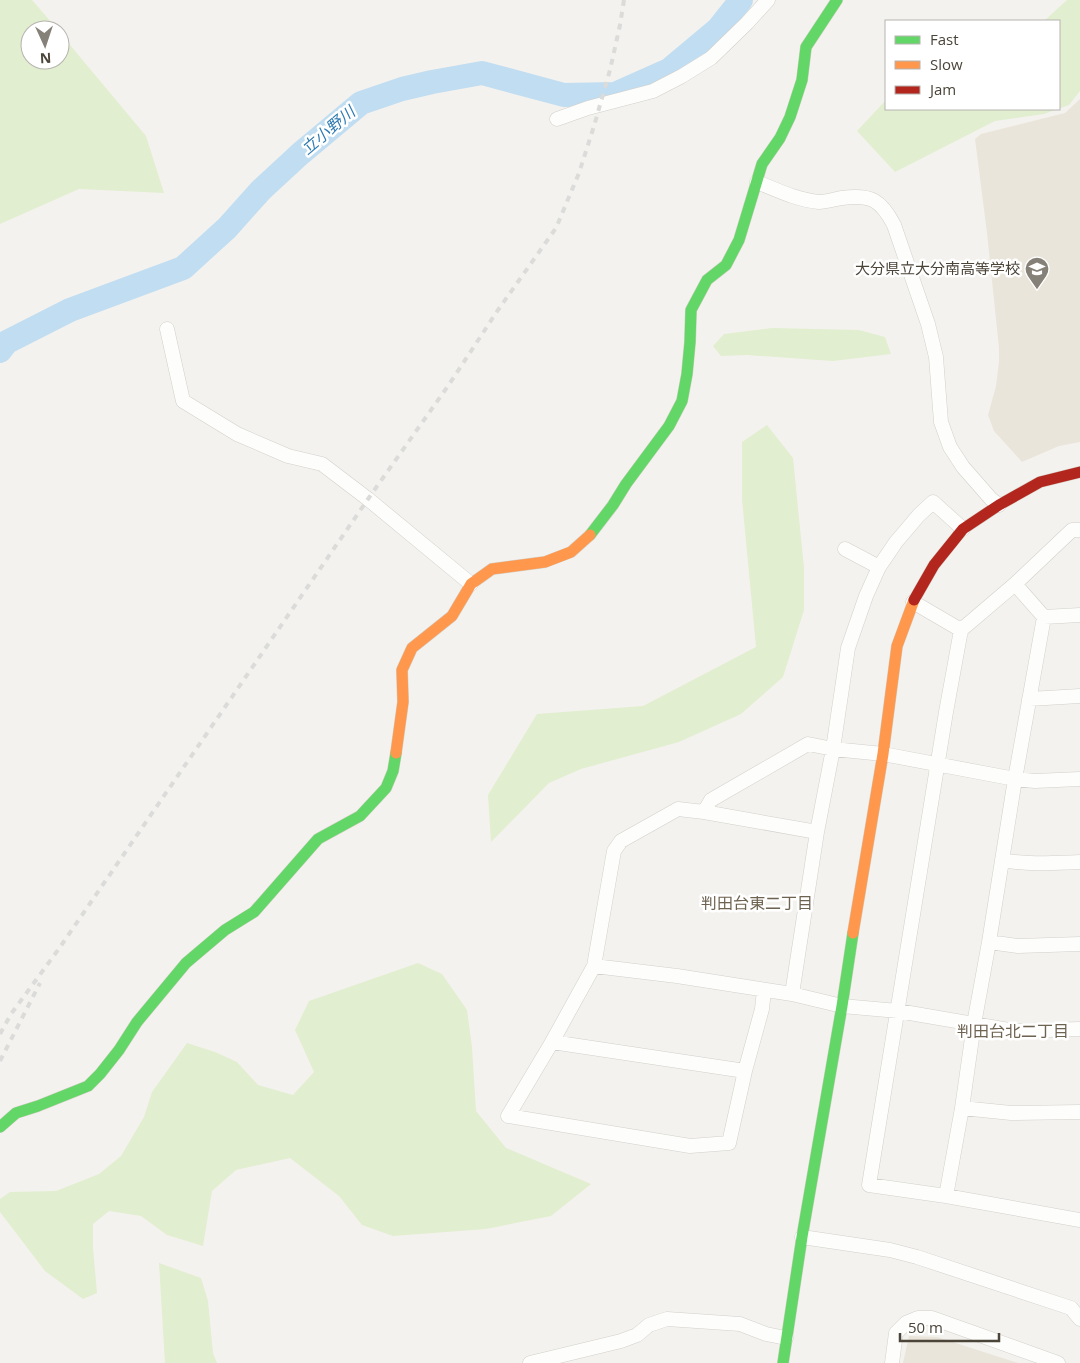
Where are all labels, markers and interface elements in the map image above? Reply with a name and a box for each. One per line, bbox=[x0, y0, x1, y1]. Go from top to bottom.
north arrow bbox=[20, 20, 70, 70]
legend bbox=[885, 20, 1060, 110]
text: Fast bbox=[930, 29, 959, 49]
text: N bbox=[40, 49, 52, 68]
text: Slow bbox=[930, 54, 963, 74]
text: Jam bbox=[928, 79, 956, 99]
water label: 立小野川 bbox=[296, 100, 361, 159]
school or university icon: 大分県立大分南高等学校 bbox=[1024, 256, 1050, 290]
place label: 大分県立大分南高等学校 bbox=[855, 258, 1020, 278]
district label: 判田台東二丁目 bbox=[701, 892, 813, 914]
district label: 判田台北二丁目 bbox=[957, 1020, 1069, 1042]
scale bar bbox=[900, 1310, 999, 1342]
text: 50 m bbox=[908, 1317, 943, 1337]

